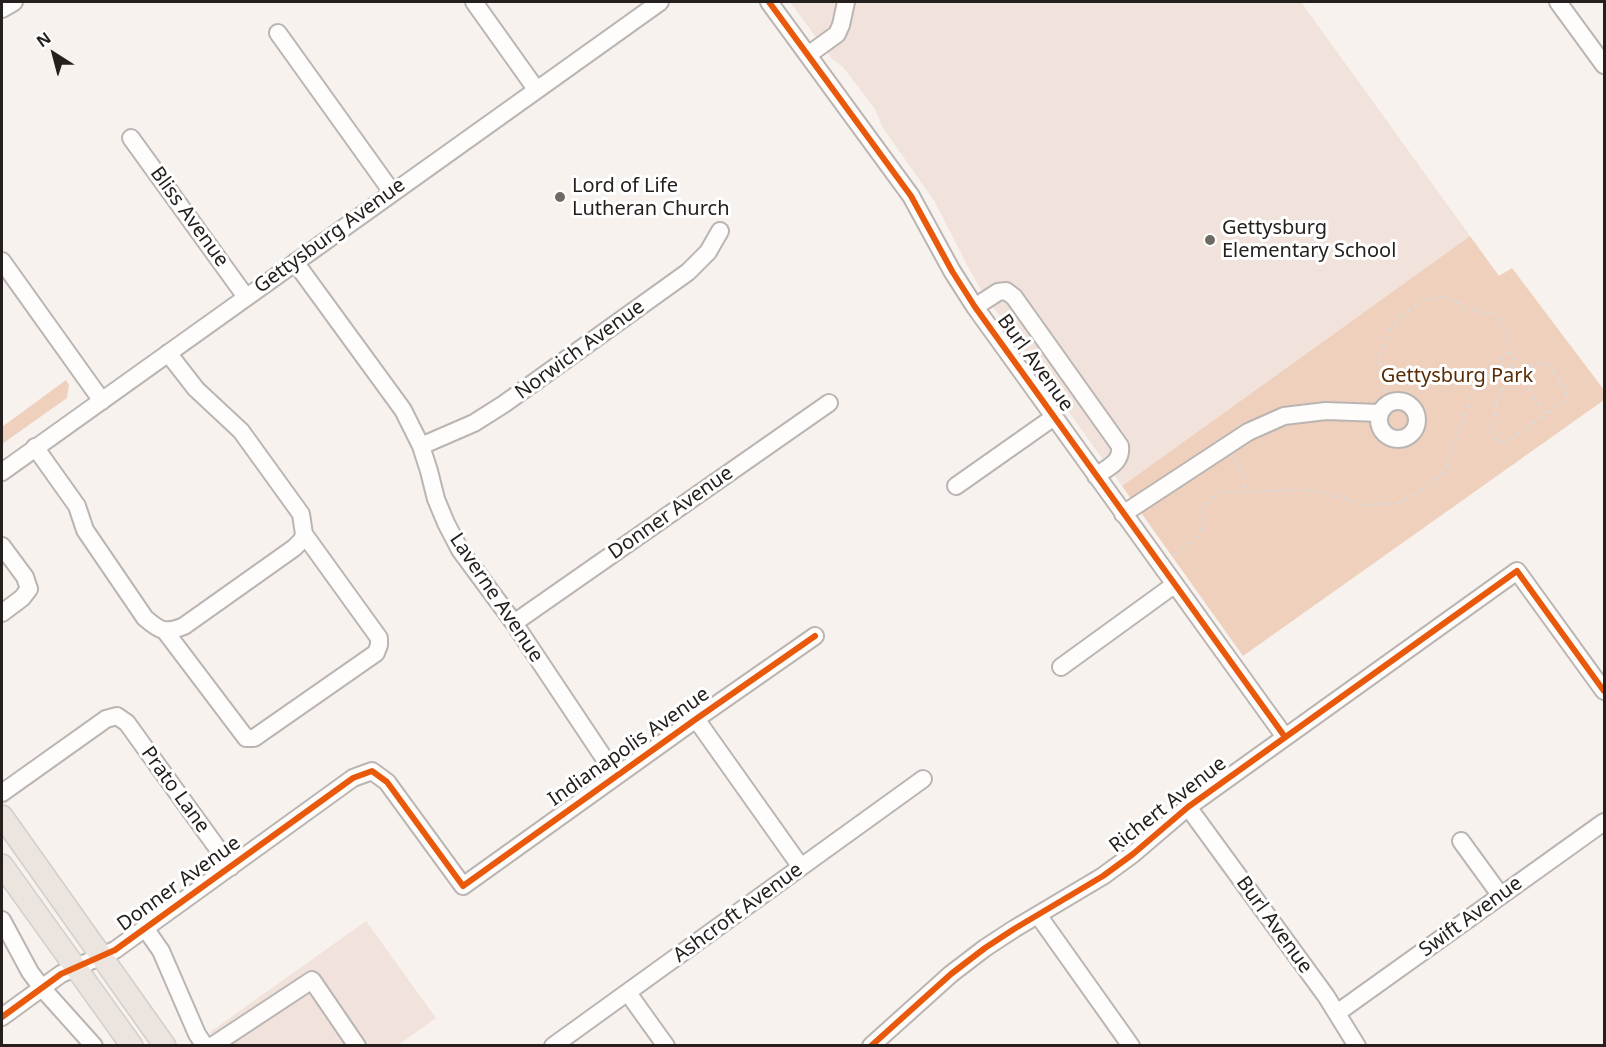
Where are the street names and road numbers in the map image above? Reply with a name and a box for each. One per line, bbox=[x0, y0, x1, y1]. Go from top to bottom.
street label: Bliss Avenue bbox=[145, 162, 233, 272]
street label: Gettysburg Avenue bbox=[250, 173, 410, 299]
street label: Norwich Avenue bbox=[511, 295, 649, 405]
street label: Burl Avenue bbox=[992, 310, 1078, 416]
street label: Donner Avenue bbox=[604, 461, 738, 565]
street label: Laverne Avenue bbox=[444, 529, 548, 667]
street label: Indianapolis Avenue bbox=[544, 682, 714, 812]
street label: Prato Lane bbox=[136, 742, 214, 838]
street label: Richert Avenue bbox=[1105, 752, 1231, 858]
street label: Donner Avenue bbox=[113, 831, 245, 937]
street label: Ashcroft Avenue bbox=[669, 858, 807, 968]
street label: Burl Avenue bbox=[1231, 872, 1317, 978]
street label: Swift Avenue bbox=[1415, 872, 1527, 962]

